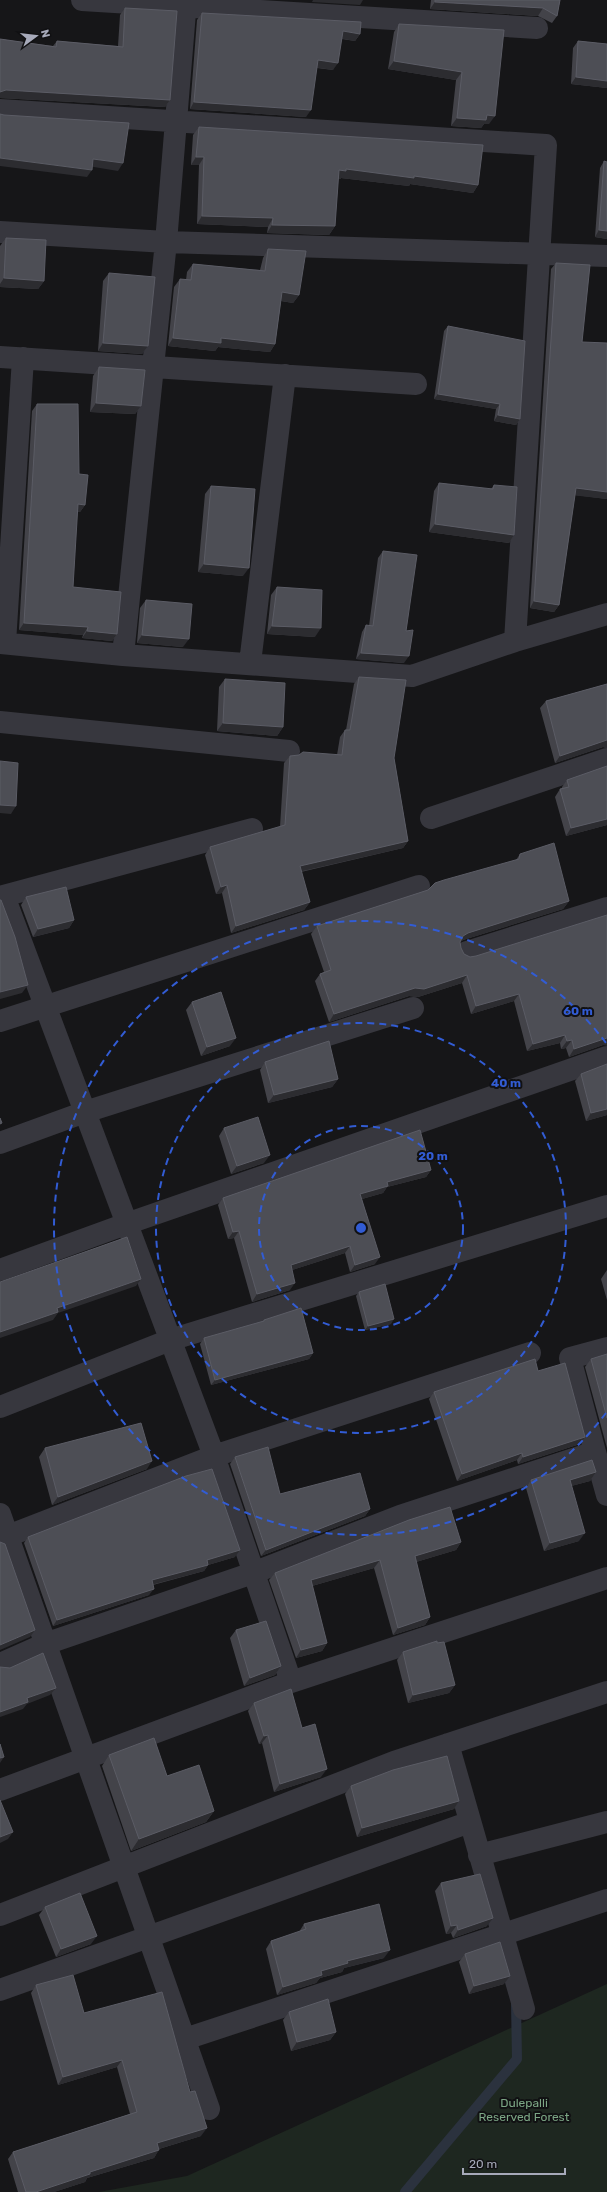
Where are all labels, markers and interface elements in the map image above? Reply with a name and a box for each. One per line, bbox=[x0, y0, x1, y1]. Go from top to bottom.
north arrow bbox=[16, 16, 56, 56]
text: N bbox=[38, 28, 53, 39]
text: 60 m bbox=[563, 1004, 593, 1018]
text: 40 m bbox=[491, 1076, 521, 1090]
text: 20 m bbox=[418, 1149, 448, 1163]
centre of rings bbox=[354, 1221, 368, 1235]
park label: Dulepalli Reserved Forest bbox=[479, 2096, 570, 2124]
scale bar bbox=[463, 2150, 565, 2176]
text: 20 m bbox=[469, 2157, 497, 2171]

